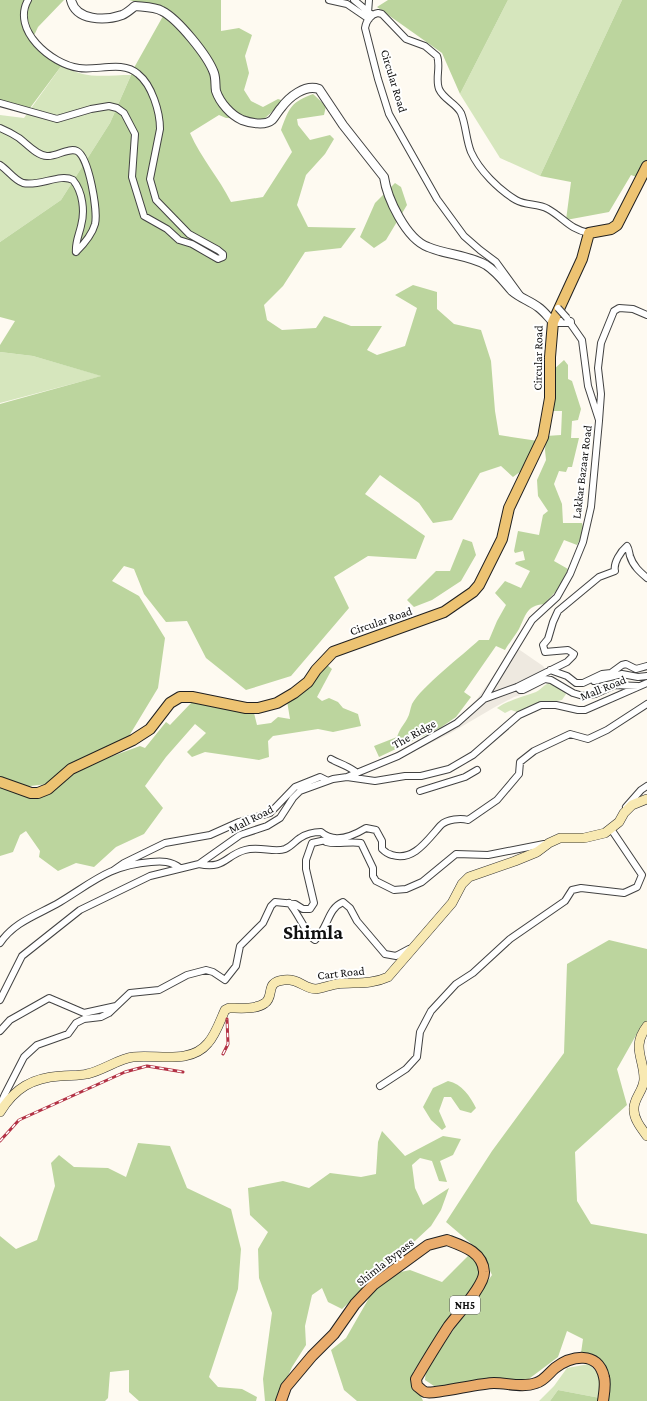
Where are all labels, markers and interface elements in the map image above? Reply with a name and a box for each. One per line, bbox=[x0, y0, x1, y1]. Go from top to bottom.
street label: Circular Road bbox=[378, 48, 410, 115]
street label: Circular Road bbox=[530, 325, 546, 391]
street label: Lakkar Bazaar Road bbox=[569, 424, 595, 520]
street label: Circular Road bbox=[348, 604, 415, 638]
street label: Mall Road bbox=[578, 672, 629, 704]
street label: The Ridge bbox=[390, 716, 438, 752]
street label: Mall Road bbox=[226, 801, 276, 836]
district label: Shimla bbox=[283, 921, 343, 943]
street label: Cart Road bbox=[317, 963, 366, 982]
street label: Shimla Bypass bbox=[353, 1235, 417, 1289]
road number: NH5 bbox=[450, 1296, 480, 1314]

